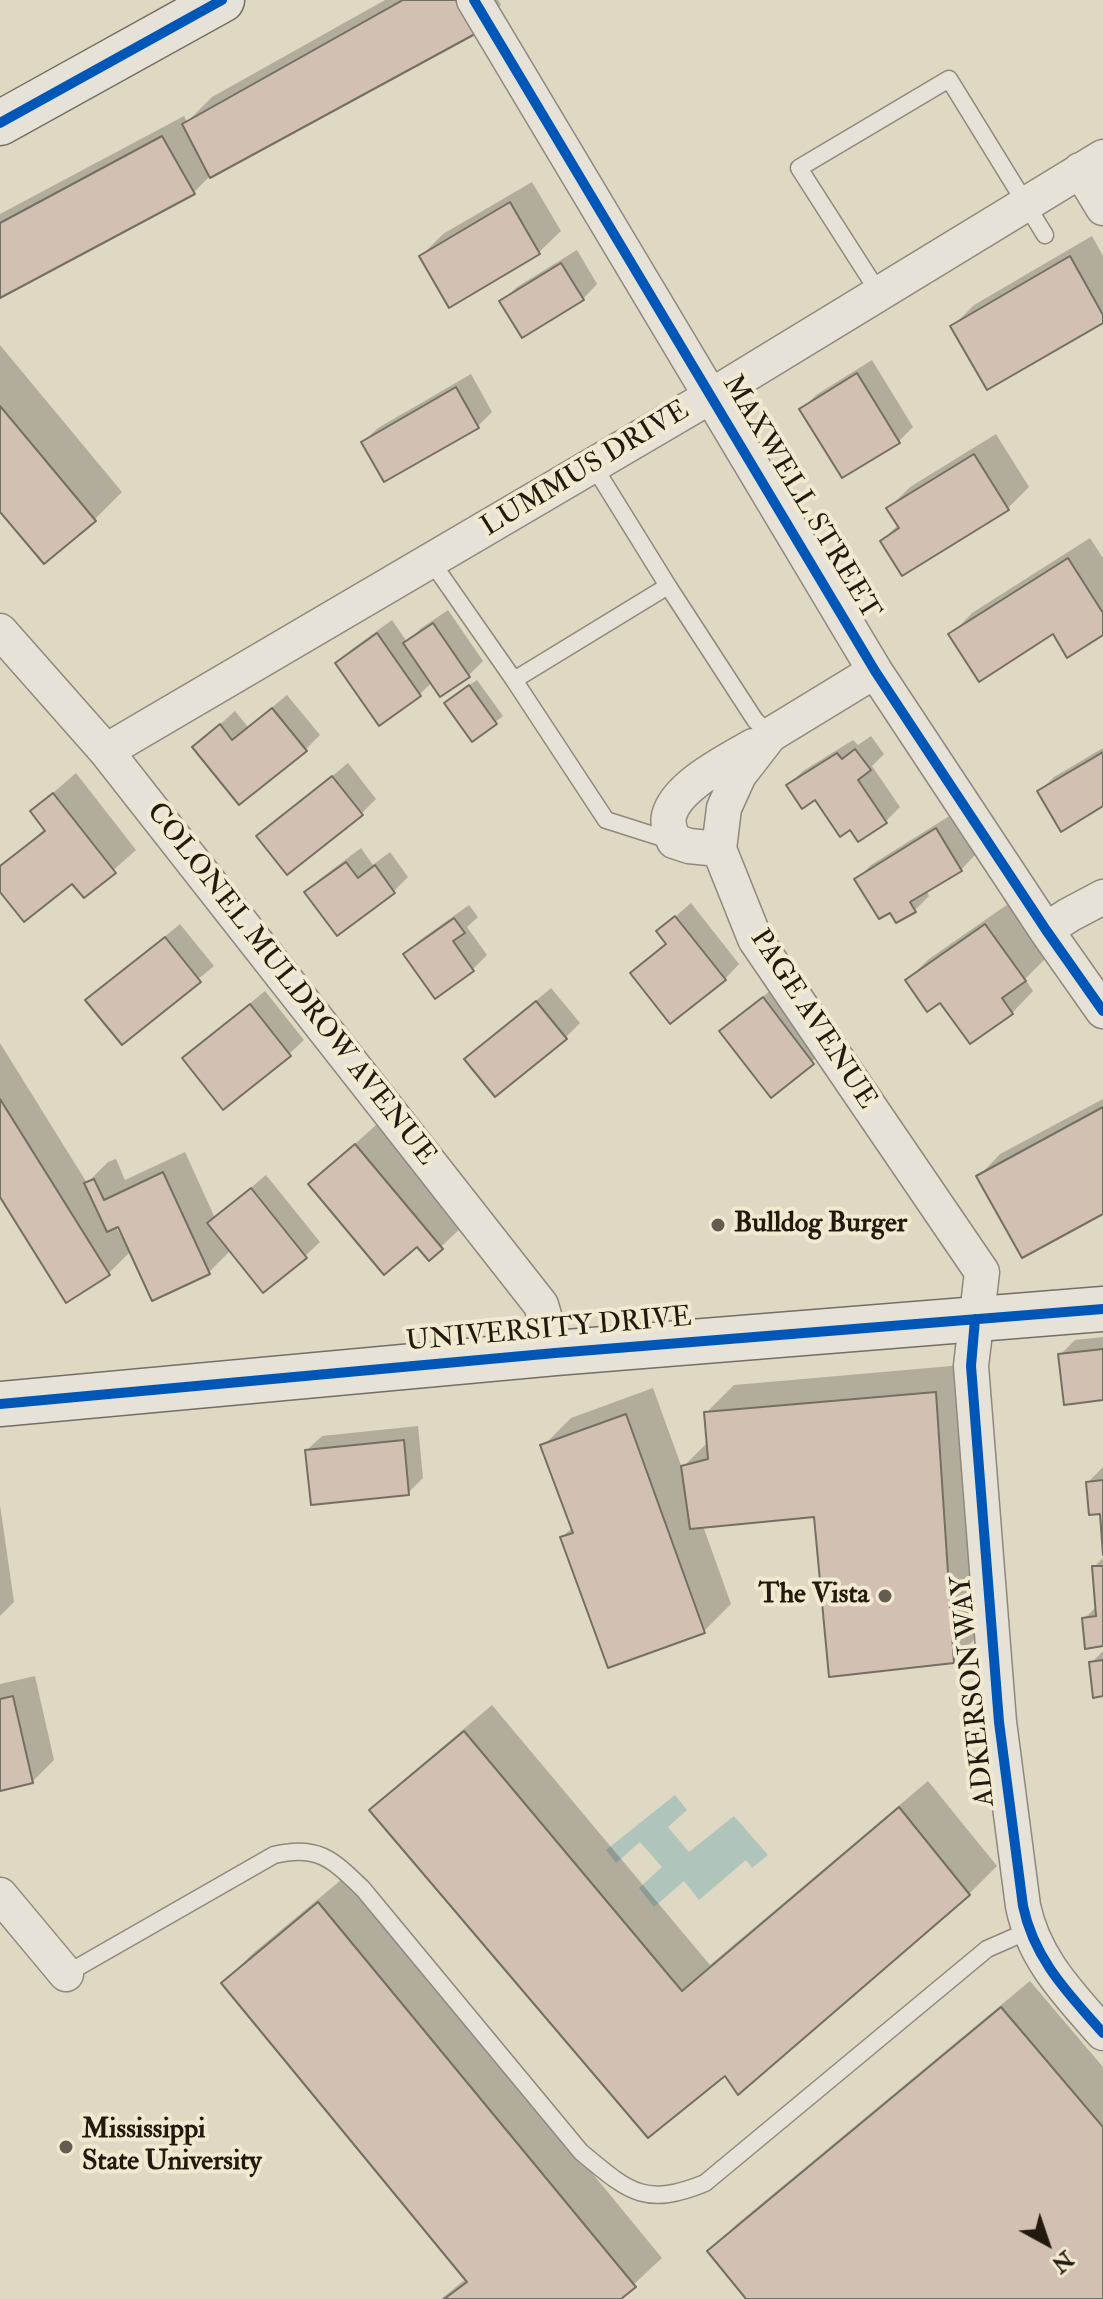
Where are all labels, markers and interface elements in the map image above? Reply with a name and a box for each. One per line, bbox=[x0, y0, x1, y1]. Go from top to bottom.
street label: MAXWELL STREET bbox=[714, 370, 886, 626]
street label: LUMMUS DRIVE bbox=[476, 395, 696, 545]
street label: COLONEL MULDROW AVENUE bbox=[138, 797, 442, 1173]
street label: PAGE AVENUE bbox=[741, 924, 883, 1116]
place label: Bulldog Burger bbox=[734, 1208, 907, 1242]
marker: Bulldog Burger bbox=[709, 1216, 727, 1234]
street label: UNIVERSITY DRIVE bbox=[405, 1302, 693, 1360]
street label: ADKERSON WAY bbox=[946, 1574, 1004, 1808]
place label: The Vista bbox=[759, 1579, 869, 1613]
marker: The Vista bbox=[876, 1587, 894, 1605]
place label: Mississippi State University bbox=[82, 2114, 262, 2180]
marker: Mississippi State University bbox=[57, 2138, 75, 2156]
north arrow bbox=[1007, 2203, 1087, 2283]
text: N bbox=[1046, 2244, 1079, 2278]

